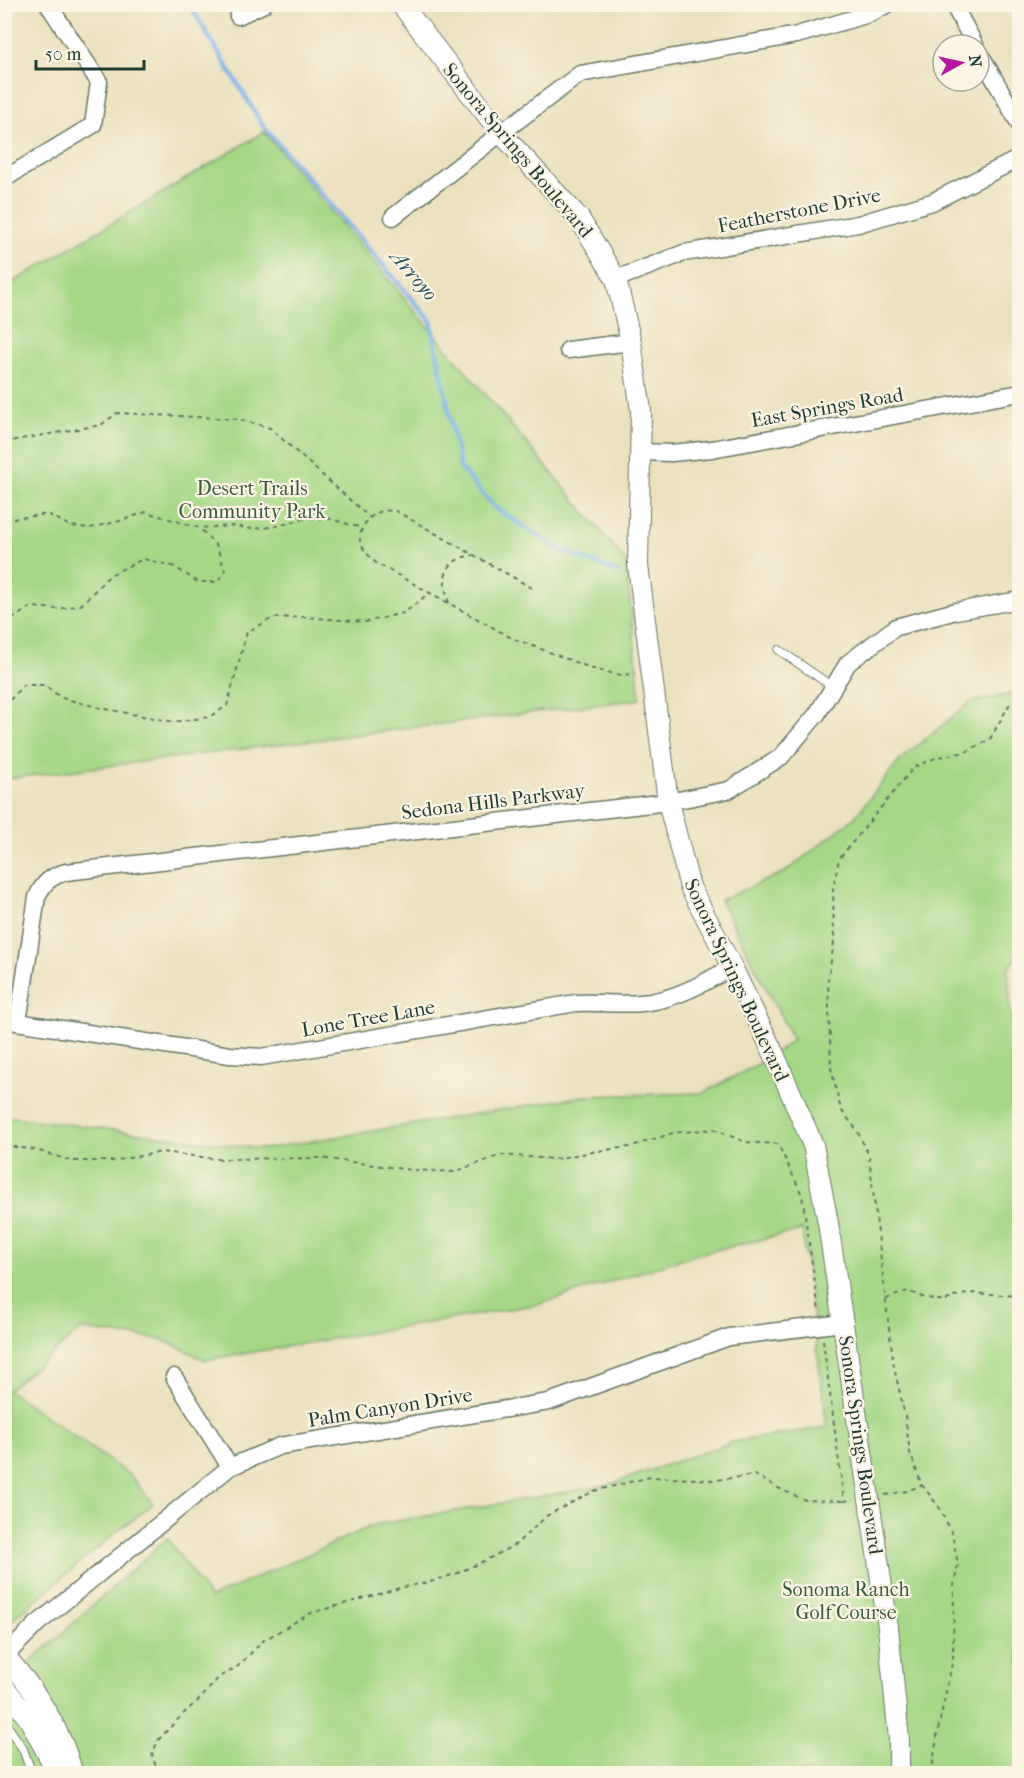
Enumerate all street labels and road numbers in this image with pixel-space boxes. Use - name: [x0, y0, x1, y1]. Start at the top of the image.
- street label: Sonora Springs Boulevard: [438, 58, 598, 243]
- street label: Featherstone Drive: [716, 183, 883, 238]
- street label: East Springs Road: [749, 383, 906, 432]
- street label: Sedona Hills Parkway: [400, 779, 587, 824]
- street label: Sonora Springs Boulevard: [679, 875, 794, 1086]
- street label: Lone Tree Lane: [300, 995, 437, 1042]
- street label: Sonora Springs Boulevard: [834, 1334, 887, 1557]
- street label: Palm Canyon Drive: [306, 1383, 474, 1432]

